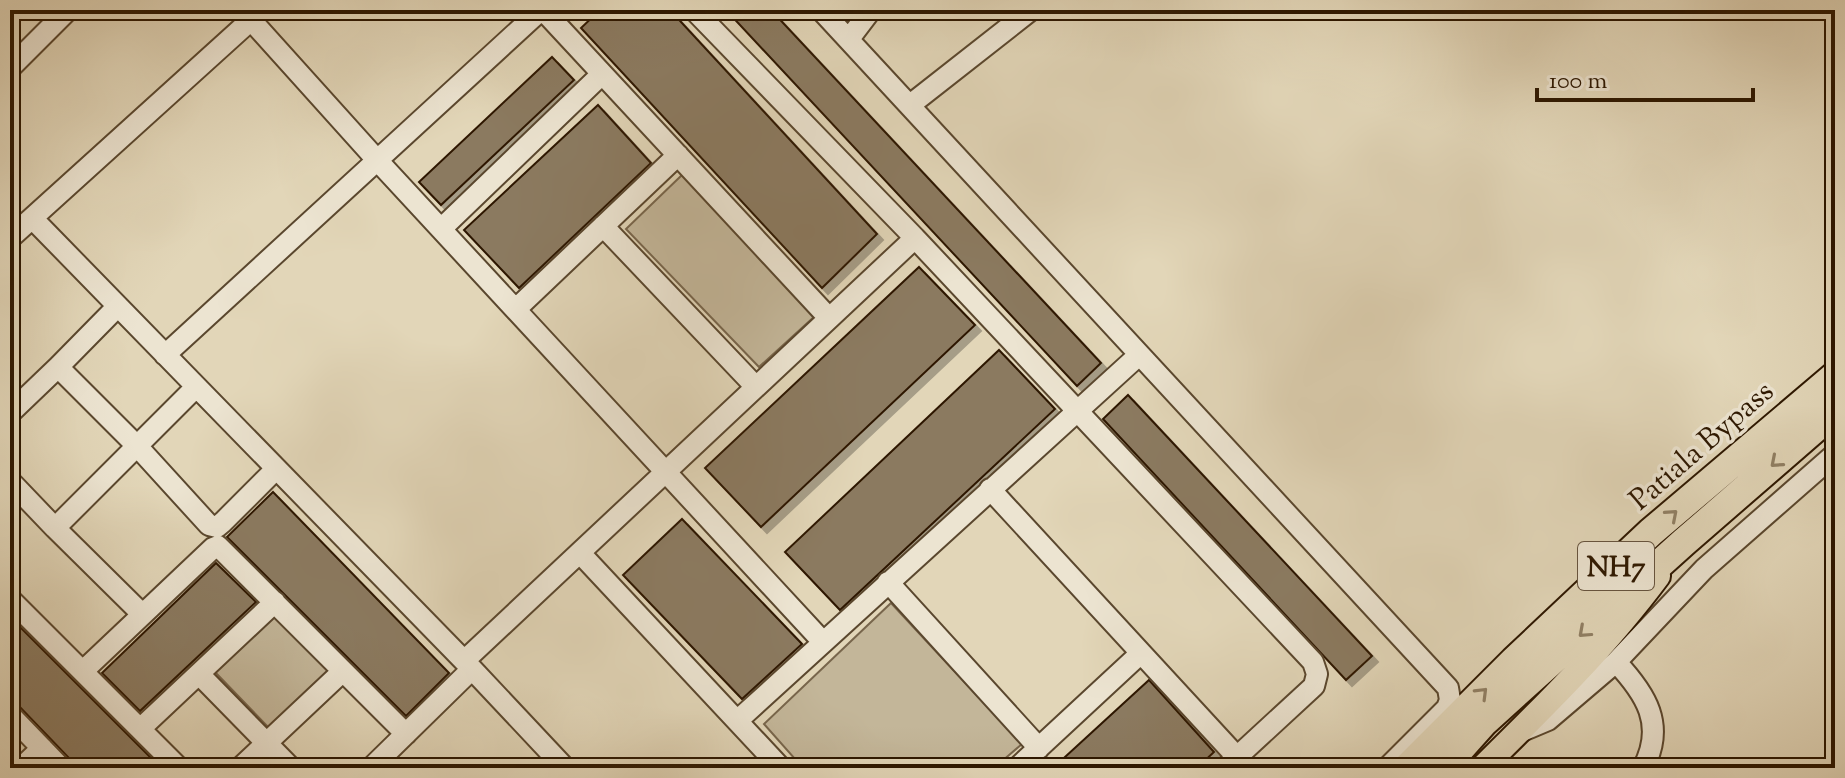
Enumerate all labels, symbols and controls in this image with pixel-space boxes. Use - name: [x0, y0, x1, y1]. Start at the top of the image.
- scale bar: [1537, 52, 1753, 102]
- text: 100 m: [1549, 65, 1607, 99]
- street label: Patiala Bypass: [1621, 372, 1784, 522]
- one-way arrow: [1771, 452, 1785, 467]
- one-way arrow: [1662, 510, 1677, 525]
- road number: NH7: [1578, 542, 1654, 590]
- one-way arrow: [1579, 622, 1593, 637]
- one-way arrow: [1473, 688, 1487, 702]

